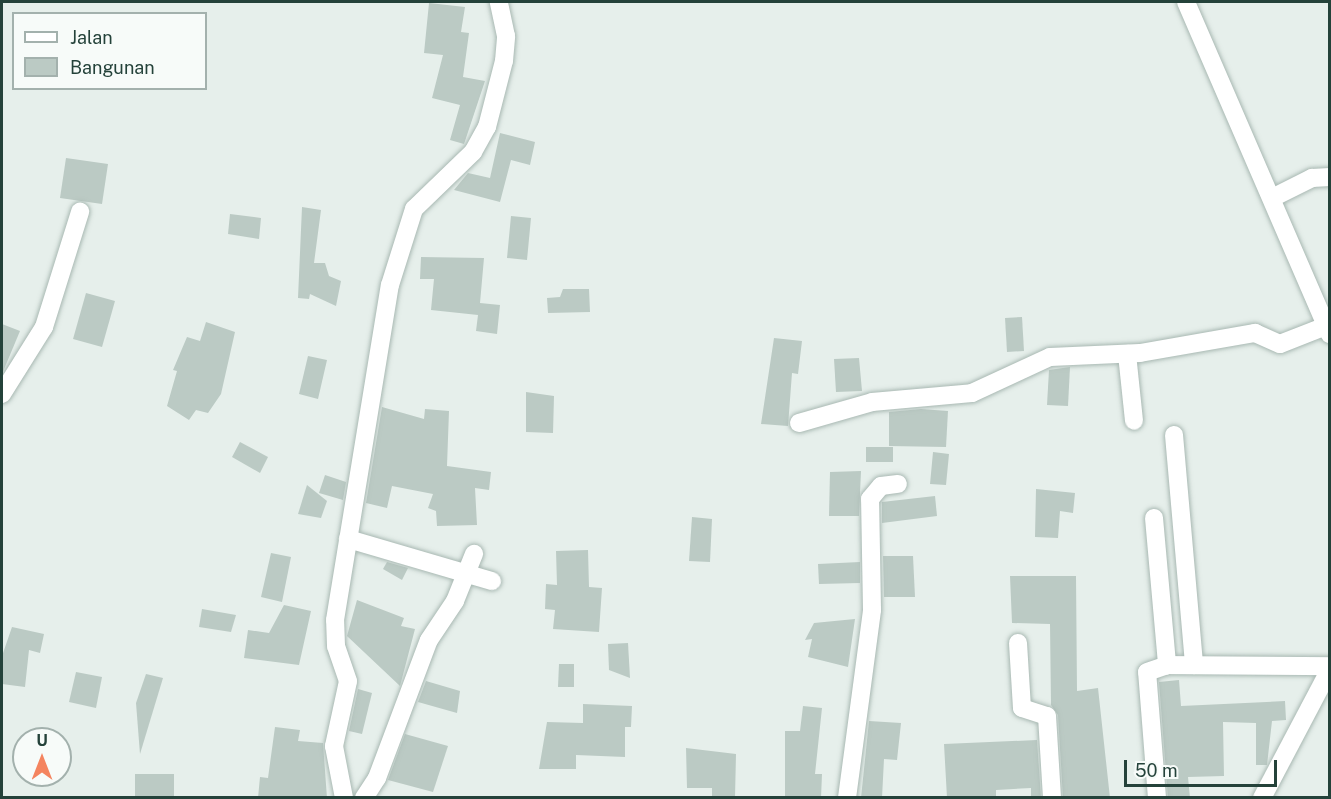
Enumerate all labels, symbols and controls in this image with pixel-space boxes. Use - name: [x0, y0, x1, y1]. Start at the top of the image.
- legend: [12, 12, 207, 90]
- text: Jalan: [70, 27, 113, 48]
- text: Bangunan: [70, 57, 155, 78]
- north arrow: [12, 727, 72, 787]
- text: U: [36, 731, 48, 750]
- scale bar: [1127, 748, 1280, 786]
- text: 50 m: [1135, 760, 1178, 781]

